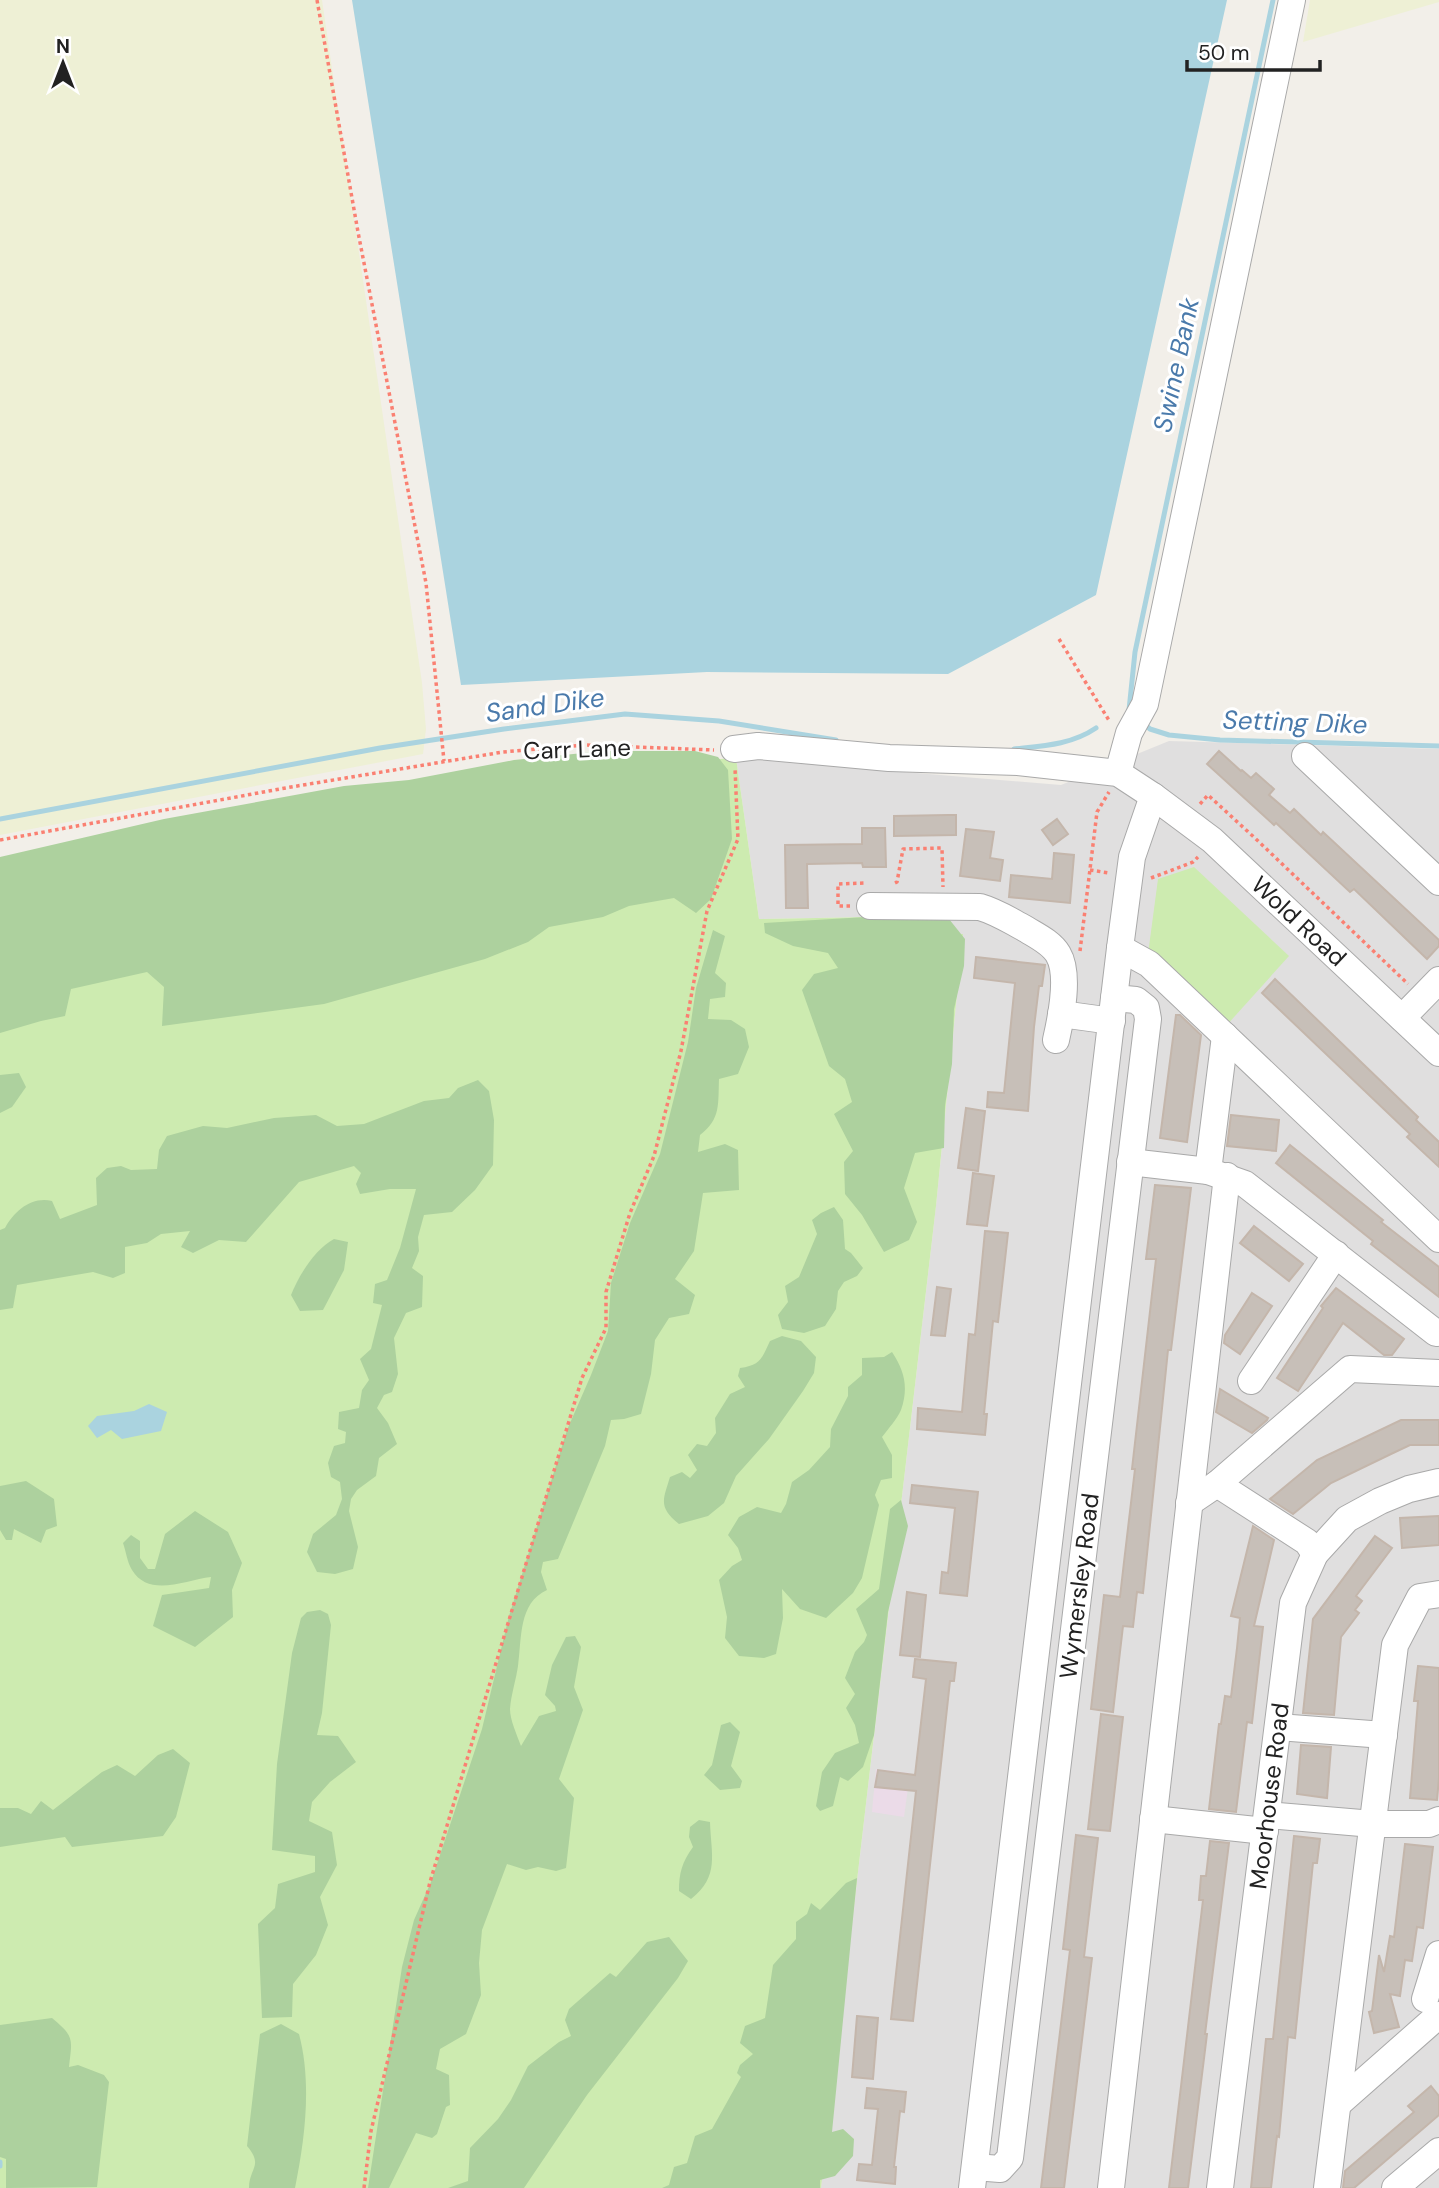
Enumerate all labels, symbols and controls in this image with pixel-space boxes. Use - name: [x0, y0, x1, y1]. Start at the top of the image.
- north arrow: [28, 28, 98, 98]
- scale bar: [1187, 28, 1320, 72]
- text: N: [56, 34, 70, 59]
- text: 50 m: [1198, 39, 1249, 67]
- water label: Swine Bank: [1145, 294, 1207, 435]
- water label: Sand Dike: [483, 680, 607, 730]
- water label: Setting Dike: [1222, 702, 1368, 742]
- street label: Carr Lane: [523, 732, 631, 766]
- street label: Wold Road: [1245, 869, 1353, 973]
- street label: Wymersley Road: [1052, 1491, 1106, 1681]
- street label: Moorhouse Road: [1242, 1701, 1296, 1891]

